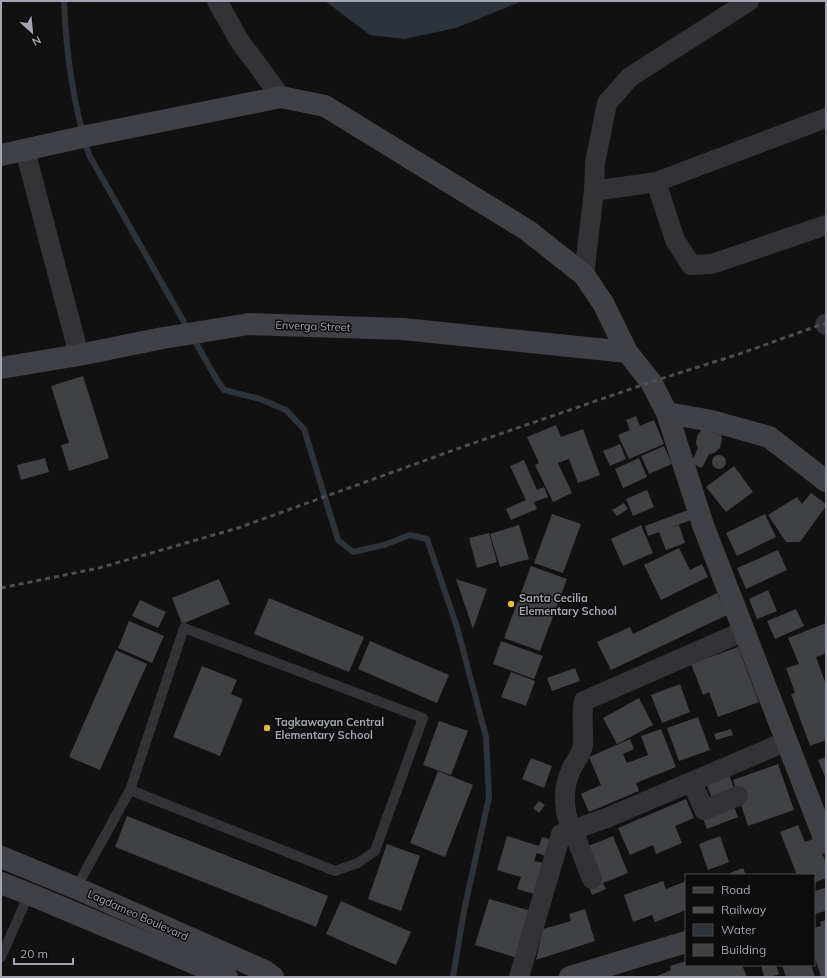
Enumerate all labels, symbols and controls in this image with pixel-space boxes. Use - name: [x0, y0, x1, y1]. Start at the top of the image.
- north arrow: [12, 12, 52, 52]
- text: N: [30, 33, 43, 49]
- street label: Enverga Street: [275, 318, 351, 334]
- place label: Santa Cecilia Elementary School: [519, 591, 617, 618]
- marker: Santa Cecilia Elementary School: [506, 599, 516, 609]
- place label: Tagkawayan Central Elementary School: [275, 715, 384, 742]
- marker: Tagkawayan Central Elementary School: [262, 723, 272, 733]
- legend: [685, 874, 815, 966]
- text: Road: [721, 882, 750, 897]
- street label: Lagdameo Boulevard: [85, 886, 191, 944]
- text: Railway: [721, 902, 767, 917]
- text: Water: [721, 922, 757, 937]
- scale bar: [14, 940, 73, 966]
- text: Building: [721, 942, 766, 957]
- text: 20 m: [20, 946, 48, 961]

